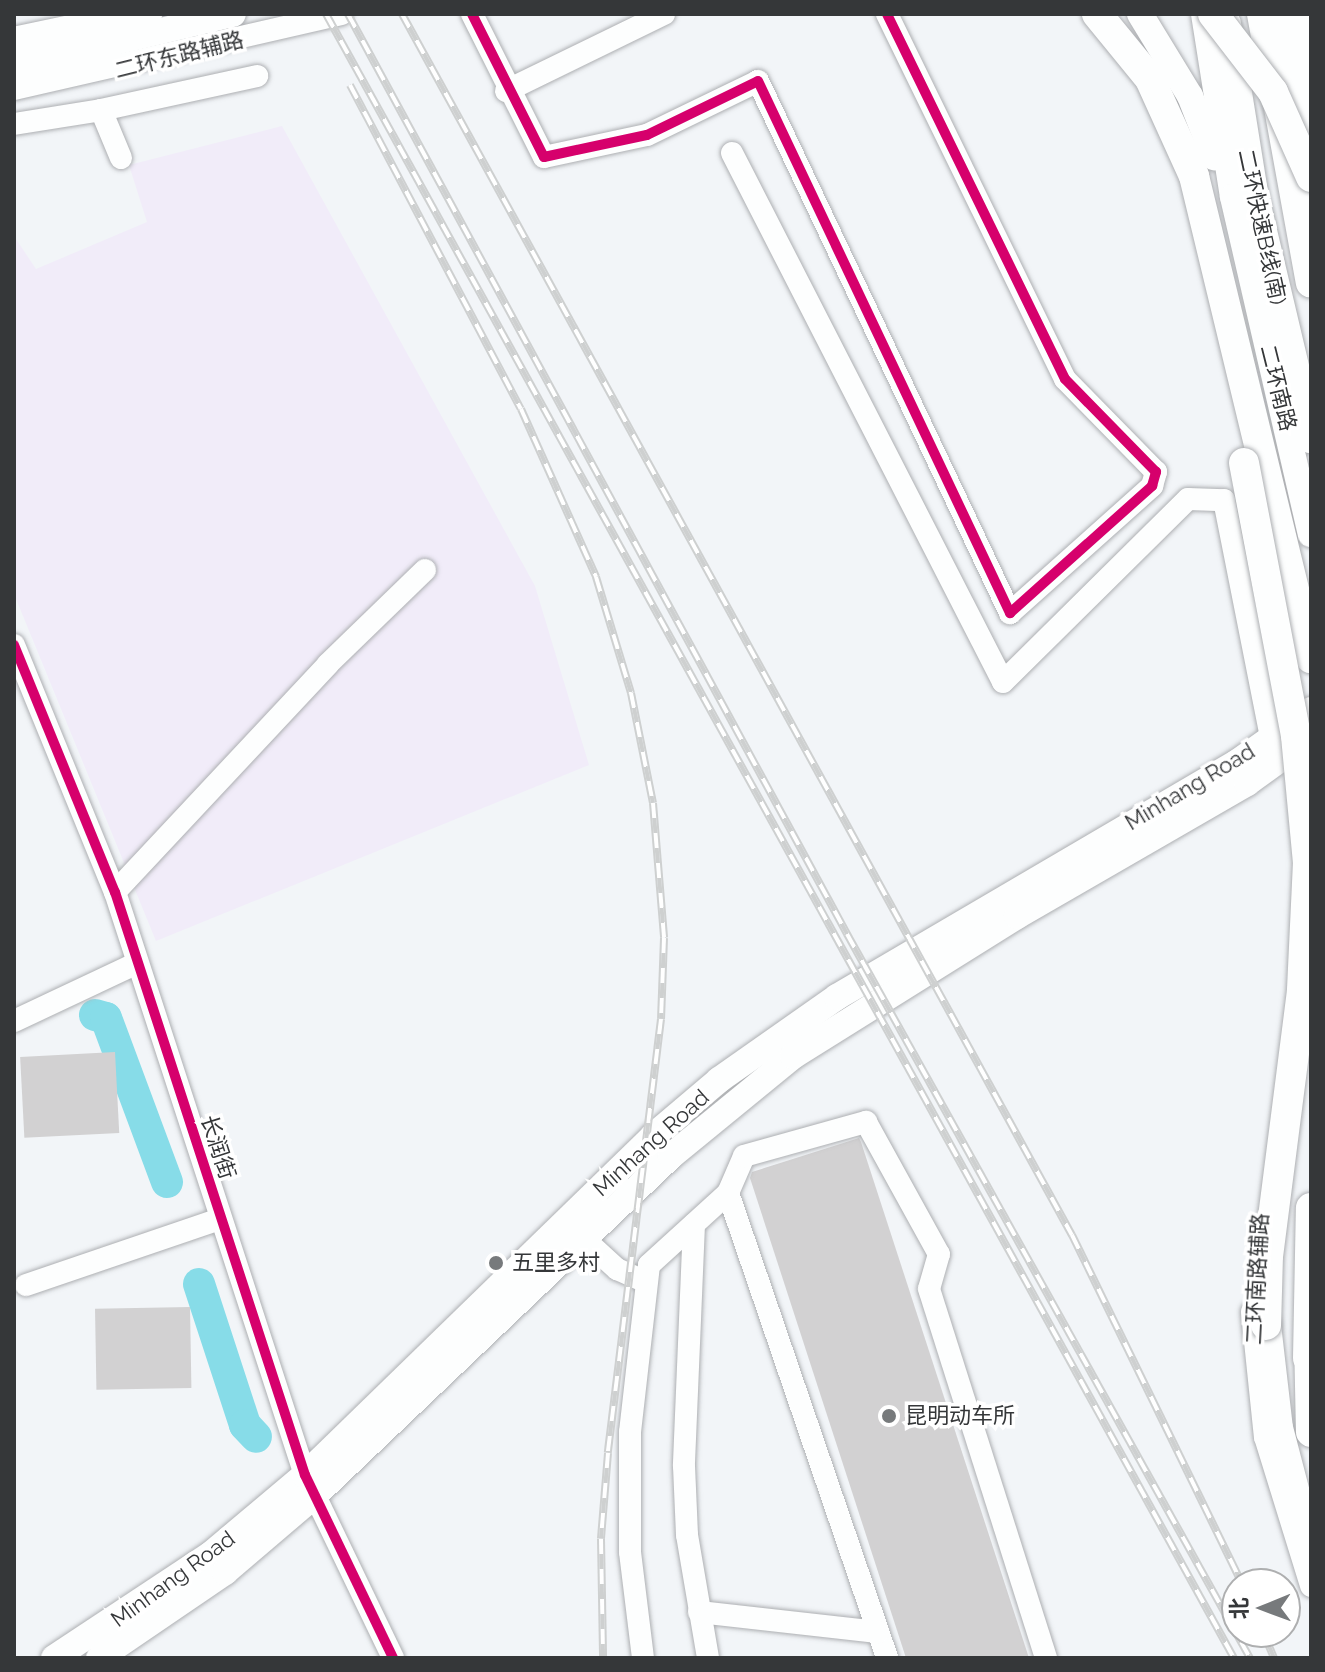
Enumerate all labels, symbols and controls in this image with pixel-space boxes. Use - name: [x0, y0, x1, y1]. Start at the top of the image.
- street label: 二环东路辅路: [112, 26, 246, 84]
- street label: 二环快速B线(南): [1233, 147, 1291, 307]
- street label: 二环南路: [1255, 342, 1301, 434]
- street label: Minhang Road: [1120, 738, 1260, 836]
- street label: Minhang Road: [588, 1084, 714, 1202]
- street label: 长润街: [195, 1112, 241, 1182]
- street label: 二环南路辅路: [1240, 1212, 1274, 1346]
- place label: 五里多村: [512, 1250, 600, 1276]
- marker: 五里多村: [487, 1254, 505, 1272]
- place label: 昆明动车所: [905, 1403, 1015, 1429]
- marker: 昆明动车所: [880, 1407, 898, 1425]
- street label: Minhang Road: [106, 1525, 240, 1633]
- north arrow: [1221, 1568, 1301, 1648]
- text: 北: [1226, 1597, 1252, 1620]

